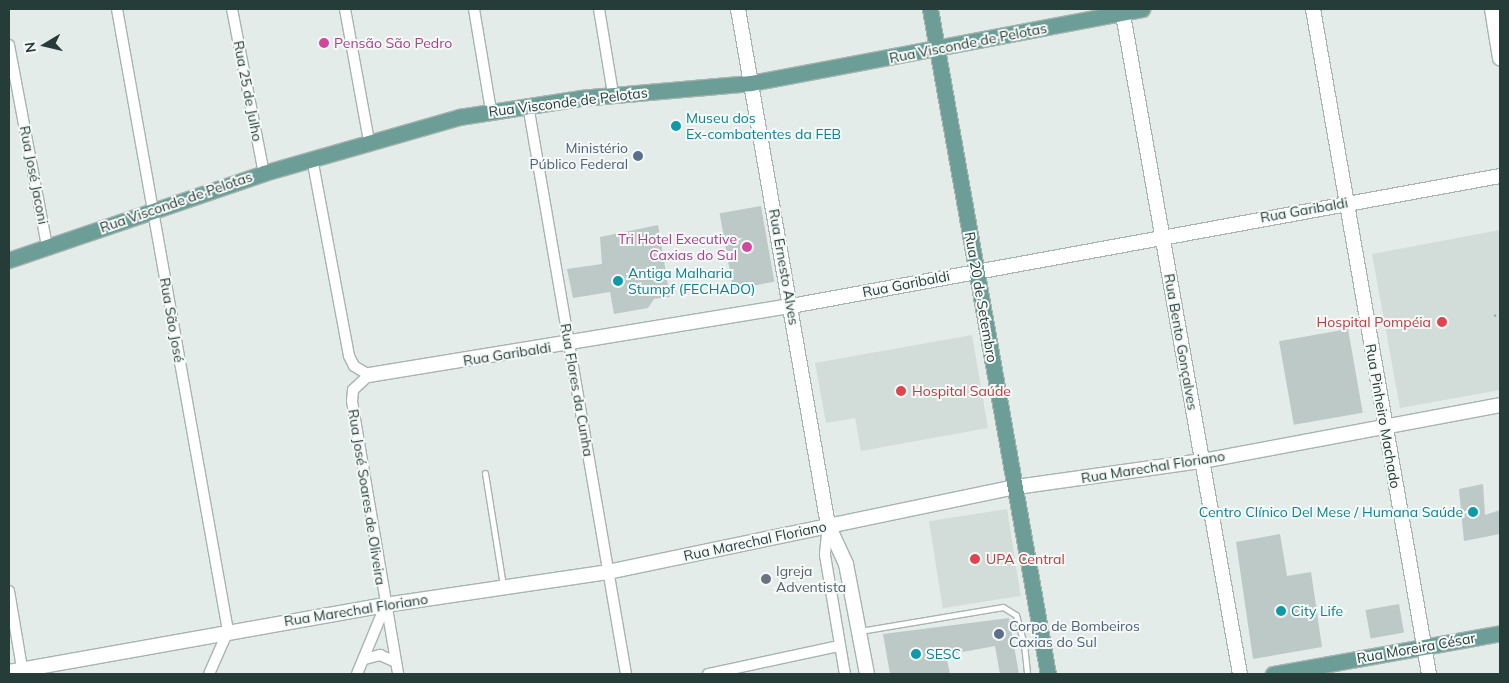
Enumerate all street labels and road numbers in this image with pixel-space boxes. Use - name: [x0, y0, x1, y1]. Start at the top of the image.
- street label: Rua Visconde de Pelotas: [888, 19, 1048, 67]
- street label: Rua 25 de Julho: [230, 39, 266, 143]
- street label: Rua Visconde de Pelotas: [488, 84, 648, 120]
- street label: Rua José Jaconi: [16, 124, 52, 226]
- street label: Rua Visconde de Pelotas: [98, 168, 254, 236]
- street label: Rua Garibaldi: [1259, 194, 1349, 226]
- street label: Rua Ernesto Alves: [765, 208, 803, 326]
- street label: Rua 20 de Setembro: [961, 230, 1001, 364]
- street label: Rua Garibaldi: [861, 267, 951, 301]
- street label: Rua Bento Gonçalves: [1161, 272, 1201, 412]
- street label: Rua São José: [156, 276, 188, 364]
- street label: Rua Flores da Cunha: [557, 322, 597, 458]
- street label: Rua Garibaldi: [462, 339, 552, 369]
- street label: Rua Pinheiro Machado: [1362, 342, 1404, 490]
- street label: Rua José Soares de Oliveira: [345, 408, 389, 586]
- street label: Rua Marechal Floriano: [1080, 447, 1226, 487]
- street label: Rua Marechal Floriano: [682, 518, 828, 564]
- street label: Rua Marechal Floriano: [283, 590, 429, 630]
- street label: Rua Moreira César: [1355, 629, 1477, 667]

